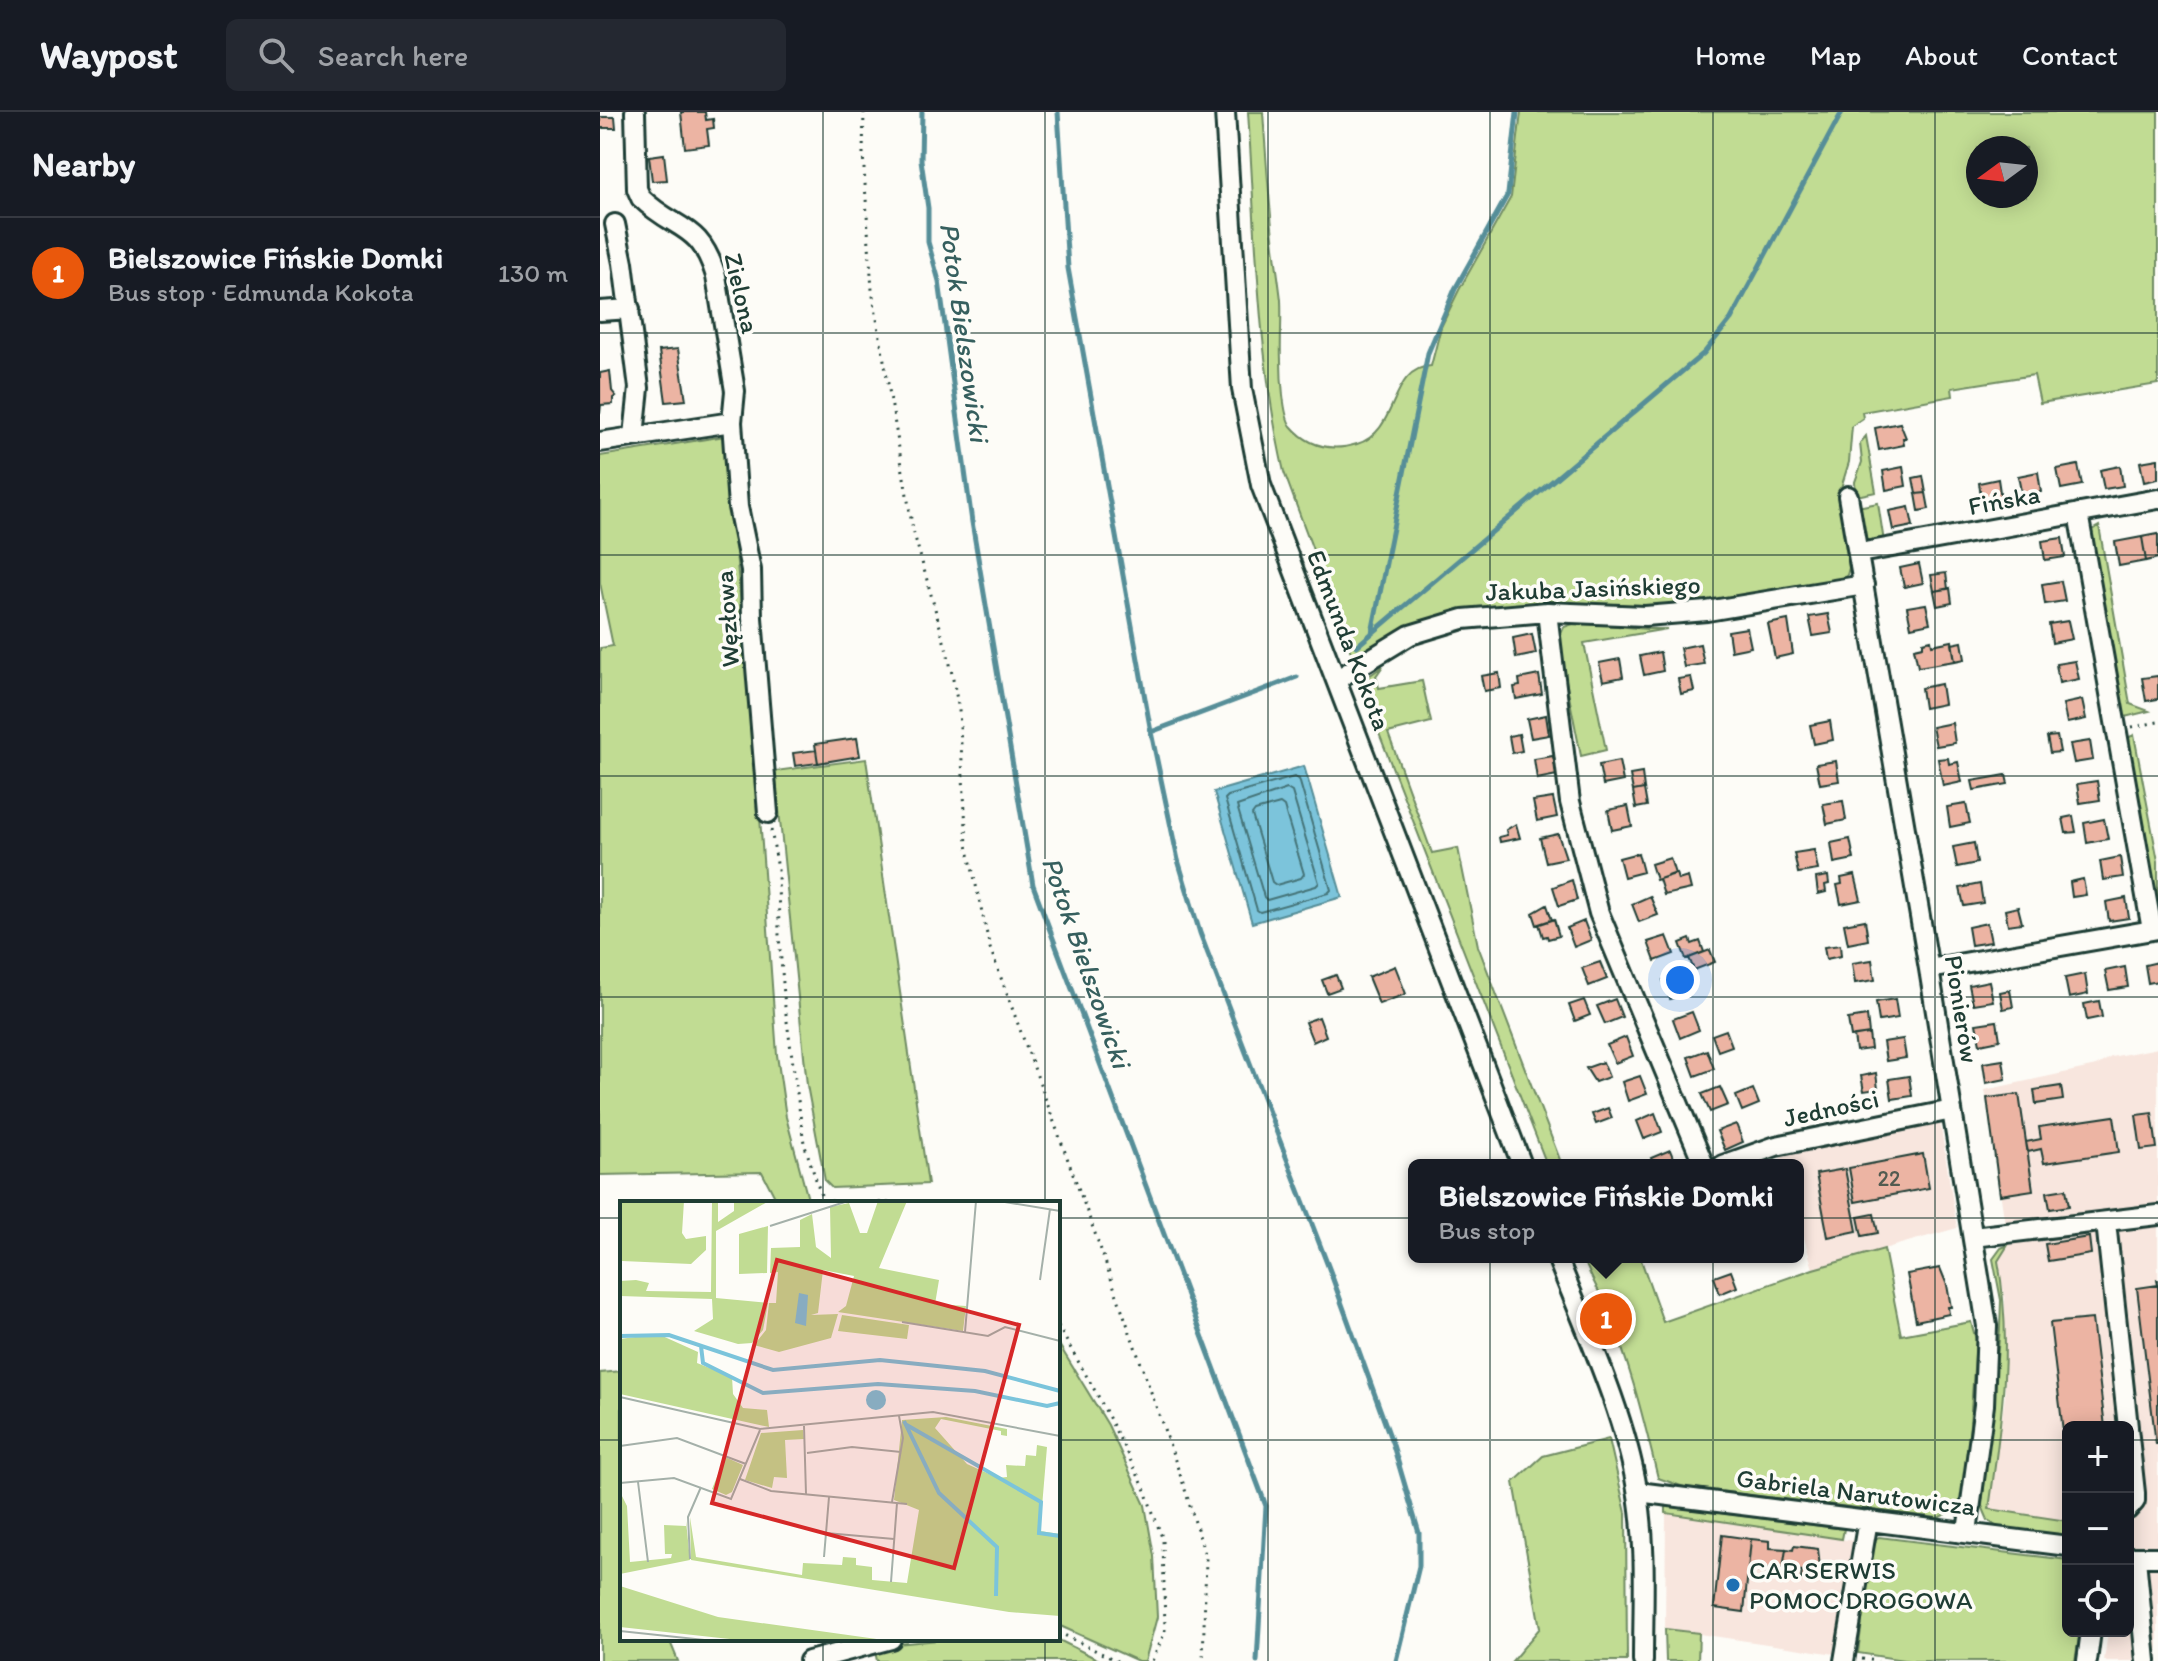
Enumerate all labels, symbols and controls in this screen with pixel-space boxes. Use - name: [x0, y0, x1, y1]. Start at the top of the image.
- search box: [226, 19, 786, 91]
- text: Waypost: [40, 32, 178, 78]
- icon: search: [254, 33, 298, 77]
- text: Search here: [318, 37, 468, 74]
- text: Home: [1695, 38, 1766, 72]
- text: Map: [1810, 38, 1861, 72]
- text: About: [1905, 38, 1978, 72]
- text: Contact: [2022, 38, 2118, 72]
- north arrow: [1966, 136, 2038, 208]
- text: Nearby: [32, 144, 135, 185]
- water label: Potok Bielszowicki: [933, 220, 998, 447]
- text: Bielszowice Fińskie Domki: [108, 239, 443, 276]
- street label: Zielona: [717, 250, 767, 337]
- text: 1: [52, 257, 64, 289]
- text: 130 m: [498, 257, 568, 289]
- text: Bus stop · Edmunda Kokota: [108, 276, 414, 308]
- street label: Fińska: [1966, 478, 2043, 522]
- street label: Edmunda Kokota: [1300, 545, 1398, 735]
- street label: Jakuba Jasińskiego: [1485, 568, 1701, 608]
- street label: Węzłowa: [708, 569, 746, 668]
- water label: Potok Bielszowicki: [1035, 852, 1140, 1075]
- street label: Pionierów: [1938, 953, 1986, 1065]
- your location: [1660, 960, 1700, 1000]
- street label: Jedności: [1780, 1082, 1882, 1134]
- popup: [1408, 1159, 1804, 1263]
- house number: 22: [1877, 1165, 1901, 1192]
- text: Bielszowice Fińskie Domki: [1438, 1177, 1774, 1214]
- inset map: [620, 1201, 1060, 1641]
- text: Bus stop: [1438, 1214, 1535, 1246]
- pin: 1: [1580, 1289, 1632, 1349]
- map controls: [2062, 1421, 2134, 1637]
- button: +: [2062, 1421, 2134, 1493]
- street label: Gabriela Narutowicza: [1735, 1461, 1978, 1523]
- button: −: [2062, 1493, 2134, 1565]
- place label: CAR SERWIS POMOC DROGOWA: [1749, 1554, 1973, 1616]
- button: locate: [2062, 1565, 2134, 1637]
- marker: CAR SERWIS POMOC DROGOWA: [1724, 1576, 1742, 1594]

